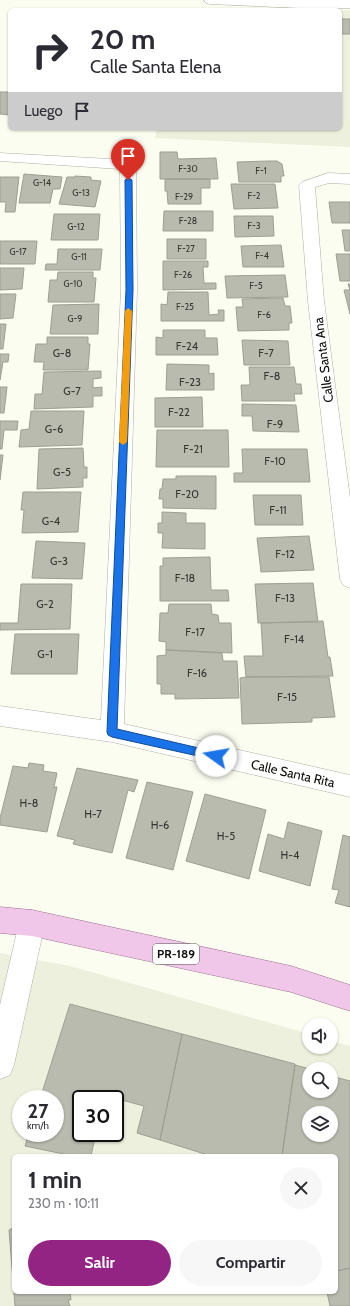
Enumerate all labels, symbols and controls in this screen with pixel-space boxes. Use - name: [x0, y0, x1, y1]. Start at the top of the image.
- text: 20 m: [90, 22, 155, 56]
- icon: right: [24, 24, 76, 76]
- text: Calle Santa Elena: [90, 56, 221, 78]
- icon: arrive: [71, 100, 93, 122]
- text: Luego: [24, 102, 63, 120]
- pin: [111, 139, 145, 180]
- icon: arrive: [117, 145, 139, 167]
- house number: F-30: [178, 163, 198, 174]
- house number: F-1: [255, 165, 267, 176]
- house number: G-14: [33, 177, 51, 188]
- house number: G-13: [72, 187, 90, 198]
- house number: F-2: [247, 190, 261, 201]
- house number: F-29: [175, 191, 193, 202]
- house number: F-28: [179, 215, 197, 226]
- house number: F-3: [247, 220, 261, 231]
- house number: G-12: [67, 221, 85, 232]
- house number: F-27: [177, 243, 195, 254]
- house number: G-17: [9, 246, 27, 257]
- house number: F-4: [255, 250, 269, 261]
- house number: G-11: [71, 251, 87, 262]
- house number: F-26: [174, 269, 192, 280]
- house number: G-10: [64, 278, 82, 289]
- house number: F-5: [249, 280, 263, 291]
- house number: F-25: [176, 301, 194, 312]
- house number: F-6: [257, 309, 271, 320]
- house number: G-9: [68, 313, 82, 324]
- street label: Calle Santa Ana: [310, 316, 336, 404]
- house number: F-24: [176, 339, 199, 353]
- house number: G-8: [53, 346, 71, 360]
- house number: F-7: [258, 346, 274, 360]
- house number: F-8: [263, 369, 281, 383]
- house number: F-23: [179, 375, 201, 389]
- house number: G-7: [63, 384, 81, 398]
- house number: F-22: [168, 405, 190, 419]
- house number: F-9: [267, 417, 283, 431]
- house number: G-6: [45, 422, 63, 436]
- house number: F-21: [183, 442, 203, 456]
- house number: F-10: [264, 454, 286, 468]
- house number: G-5: [53, 465, 71, 479]
- house number: F-20: [175, 487, 199, 501]
- house number: F-11: [269, 503, 287, 517]
- house number: G-4: [42, 514, 61, 528]
- house number: F-12: [275, 547, 295, 561]
- house number: G-3: [50, 554, 68, 568]
- house number: F-18: [175, 571, 195, 585]
- house number: F-13: [275, 591, 295, 605]
- house number: G-2: [36, 597, 54, 611]
- house number: F-17: [185, 625, 205, 639]
- house number: F-14: [284, 632, 305, 646]
- house number: G-1: [37, 647, 53, 661]
- house number: F-16: [187, 666, 207, 680]
- house number: F-15: [277, 690, 297, 704]
- position arrow: [195, 735, 237, 777]
- street label: Calle Santa Rita: [250, 756, 337, 791]
- house number: H-8: [19, 796, 39, 810]
- house number: H-7: [84, 807, 102, 821]
- house number: H-6: [151, 818, 169, 832]
- house number: H-5: [217, 829, 235, 843]
- house number: H-4: [281, 848, 300, 862]
- road number: PR-189: [153, 944, 199, 964]
- map controls: [302, 1018, 338, 1142]
- button: sound: [302, 1018, 338, 1054]
- button: search: [302, 1062, 338, 1098]
- speed limit sign: 30: [72, 1090, 124, 1142]
- text: 27: [28, 1099, 48, 1123]
- button: layers: [302, 1106, 338, 1142]
- text: km/h: [27, 1119, 49, 1132]
- text: 1 min: [28, 1165, 82, 1194]
- button: close: [280, 1167, 322, 1209]
- text: 230 m · 10:11: [28, 1195, 99, 1211]
- button: Salir: [28, 1240, 171, 1286]
- button: Compartir: [179, 1240, 322, 1286]

